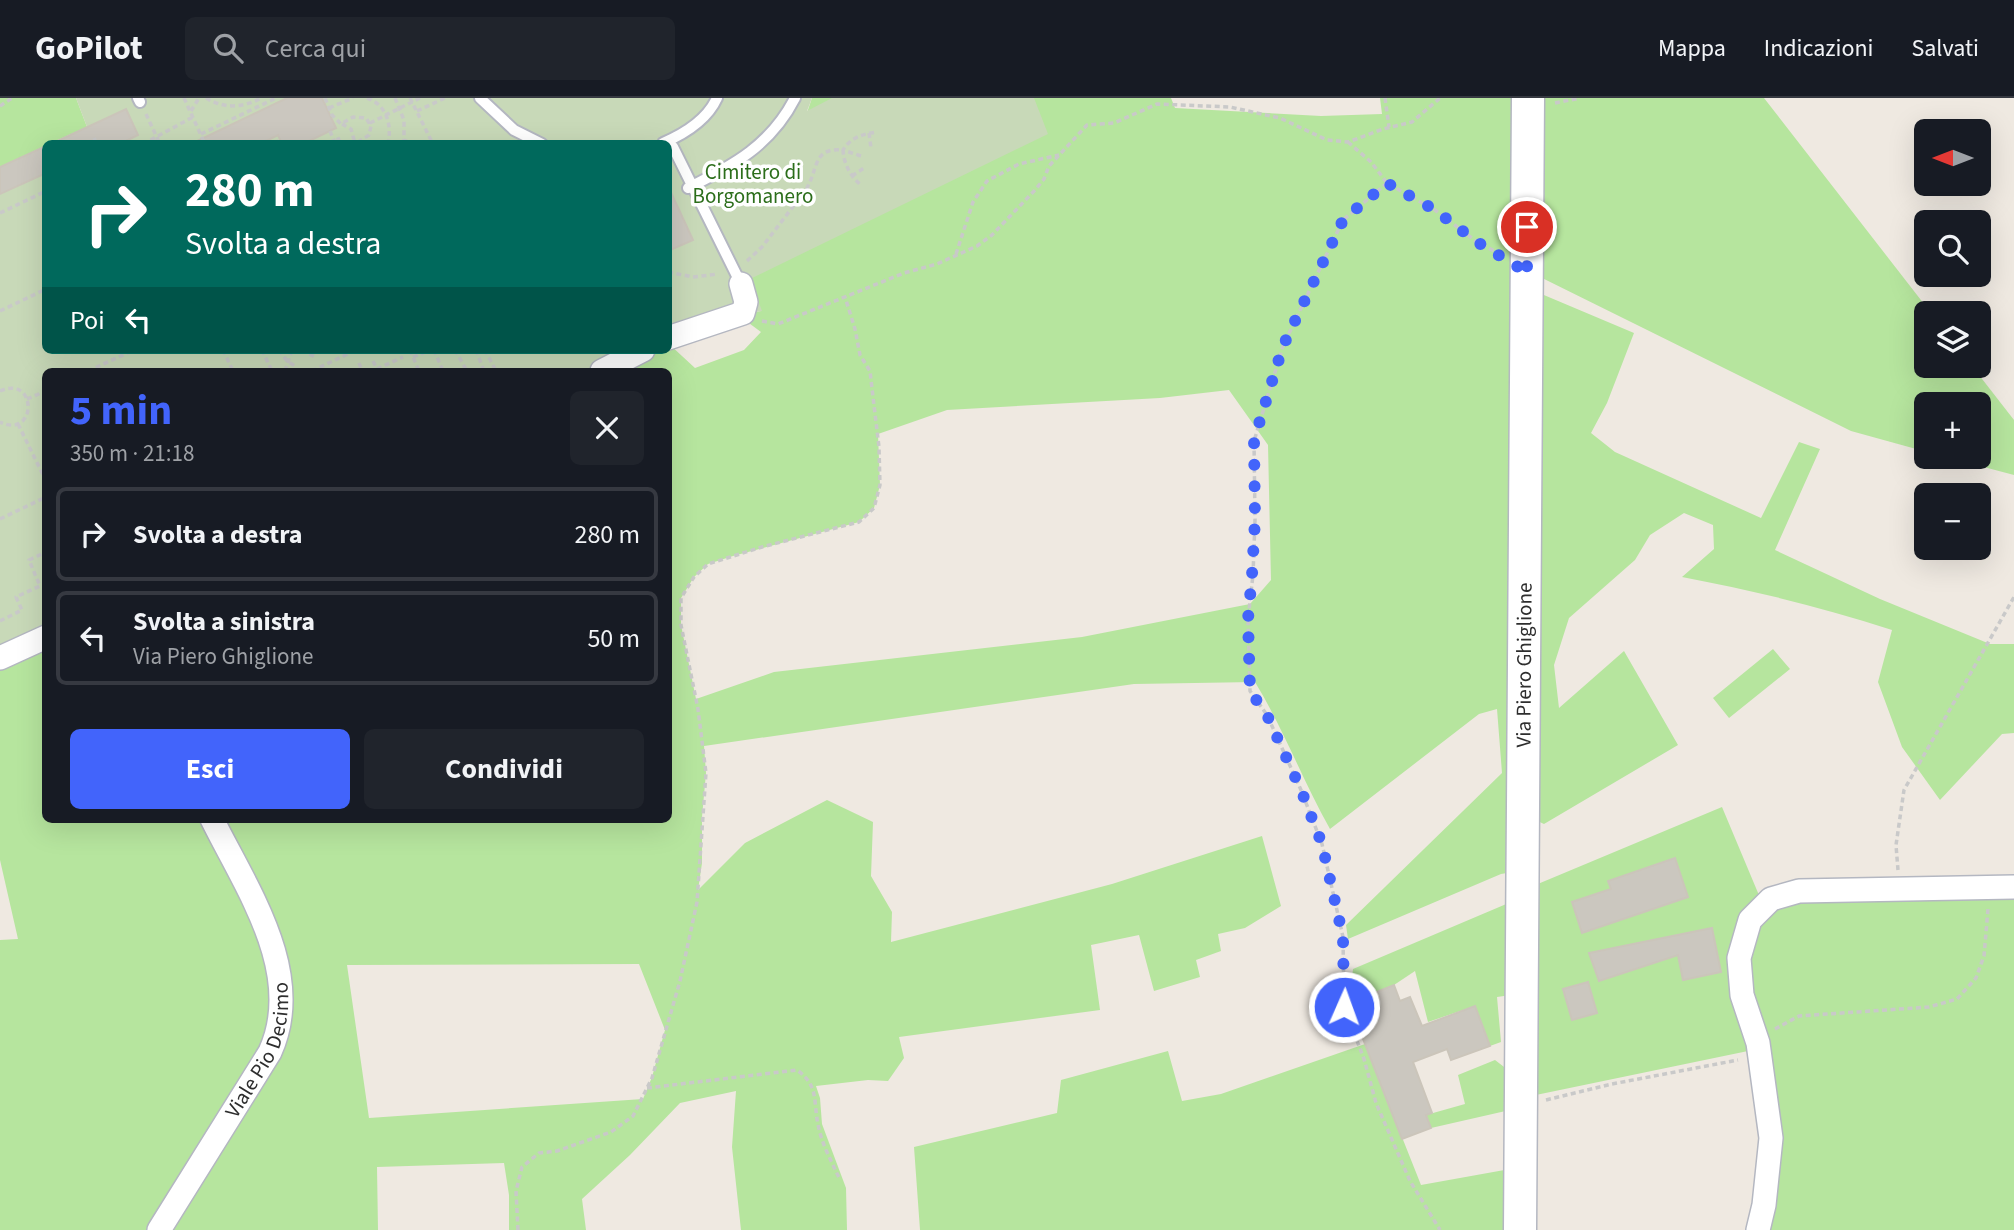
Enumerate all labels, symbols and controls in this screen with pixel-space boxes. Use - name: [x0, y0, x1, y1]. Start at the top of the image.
- search box: [185, 17, 675, 80]
- text: GoPilot: [35, 25, 143, 72]
- icon: search: [209, 29, 247, 67]
- text: Cerca qui: [265, 30, 366, 67]
- text: Mappa: [1658, 31, 1726, 66]
- text: Indicazioni: [1764, 31, 1873, 66]
- text: Salvati: [1911, 31, 1979, 66]
- north arrow: [1914, 119, 1992, 196]
- map controls: [1914, 119, 1991, 560]
- text: 280 m: [185, 156, 314, 226]
- park label: Cimitero di Borgomanero: [693, 157, 813, 211]
- icon: right: [70, 168, 161, 259]
- pin: [1497, 197, 1557, 257]
- icon: arrive: [1508, 208, 1546, 246]
- button: search: [1914, 210, 1991, 287]
- text: Svolta a destra: [185, 221, 381, 267]
- icon: left: [119, 301, 157, 339]
- button: layers: [1914, 301, 1991, 378]
- text: Poi: [70, 302, 105, 339]
- text: 5 min: [70, 381, 172, 441]
- button: close: [570, 391, 644, 465]
- button: +: [1914, 392, 1991, 469]
- text: 350 m · 21:18: [70, 437, 194, 470]
- button: −: [1914, 483, 1991, 560]
- icon: right: [74, 515, 112, 553]
- text: Svolta a destra: [133, 516, 303, 553]
- text: 280 m: [574, 516, 640, 553]
- street label: Via Piero Ghiglione: [1508, 582, 1540, 748]
- text: Svolta a sinistra: [133, 603, 315, 640]
- icon: left: [74, 619, 112, 657]
- text: 50 m: [587, 620, 640, 657]
- text: Via Piero Ghiglione: [133, 640, 314, 673]
- button: Esci: [70, 729, 350, 809]
- button: Condividi: [364, 729, 644, 809]
- position arrow: [1307, 970, 1381, 1044]
- street label: Viale Pio Decimo: [218, 981, 296, 1123]

